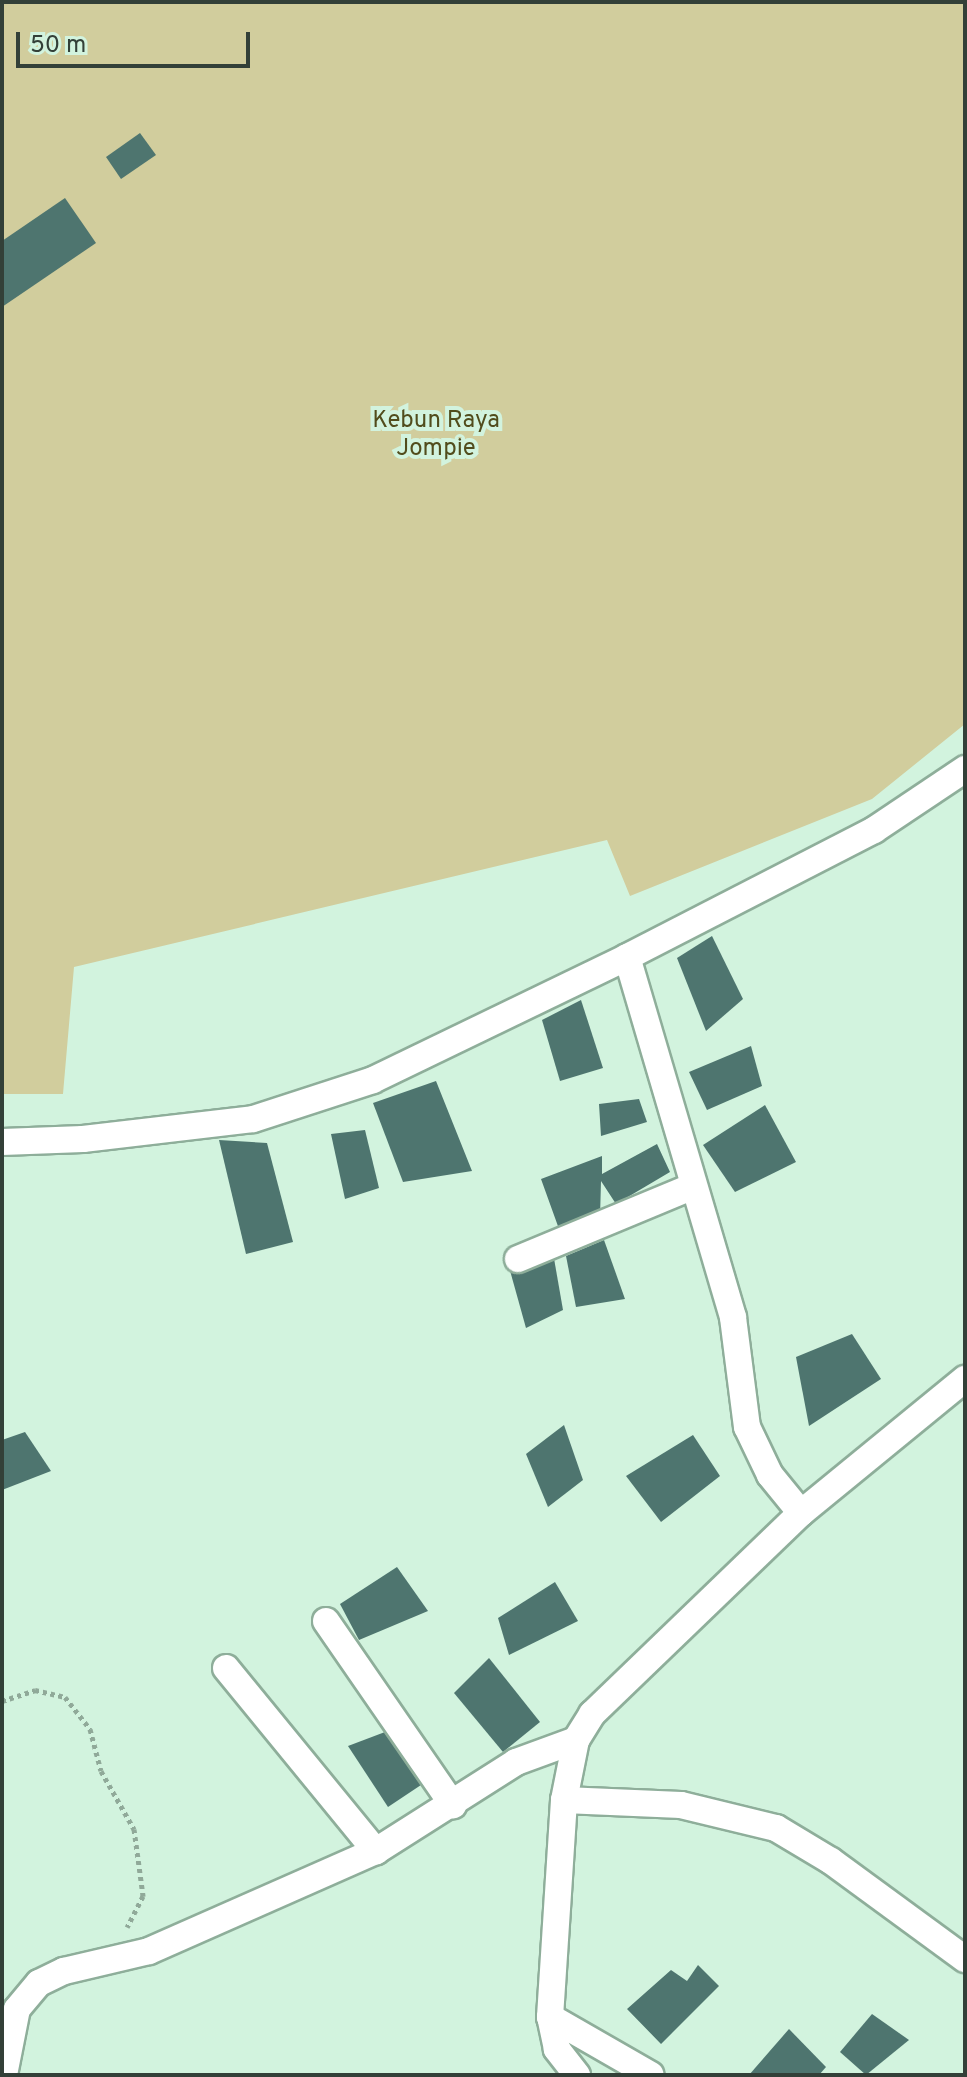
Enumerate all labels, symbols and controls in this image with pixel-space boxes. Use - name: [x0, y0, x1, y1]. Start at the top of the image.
- scale bar: [20, 16, 254, 66]
- text: 50 m: [30, 31, 86, 61]
- park label: Kebun Raya Jompie: [372, 408, 500, 464]

